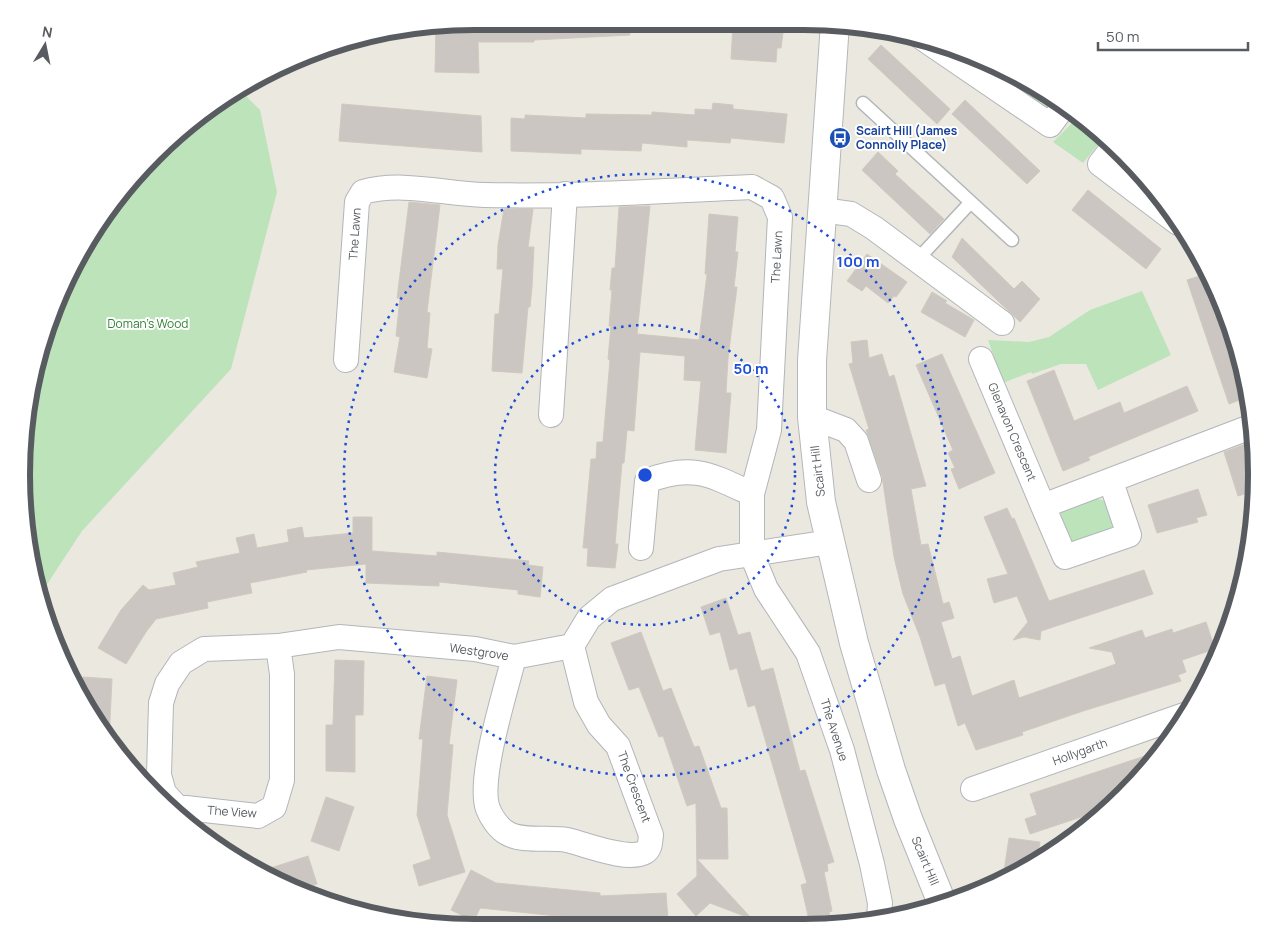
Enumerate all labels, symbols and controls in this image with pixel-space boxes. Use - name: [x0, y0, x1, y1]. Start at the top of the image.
- north arrow: [20, 20, 70, 70]
- scale bar: [1098, 20, 1248, 52]
- text: N: [41, 21, 54, 42]
- text: 50 m: [1106, 26, 1140, 47]
- place label: Scairt Hill (James Connolly Place): [856, 122, 958, 153]
- bus stop icon: Scairt Hill (James Connolly Place): [828, 126, 852, 150]
- street label: The Lawn: [344, 207, 365, 261]
- street label: The Lawn: [767, 230, 786, 284]
- text: 100 m: [837, 251, 879, 272]
- park label: Doman's Wood: [108, 315, 188, 332]
- text: 50 m: [733, 358, 769, 379]
- street label: Glenavon Crescent: [984, 380, 1041, 484]
- street label: Scairt Hill: [806, 444, 829, 498]
- centre of rings: [636, 466, 654, 484]
- street label: Westgrove: [448, 639, 510, 664]
- street label: The Avenue: [816, 696, 853, 763]
- street label: Hollygarth: [1050, 734, 1110, 769]
- street label: The Crescent: [614, 749, 655, 825]
- street label: The View: [207, 801, 257, 822]
- street label: Scairt Hill: [908, 834, 943, 888]

